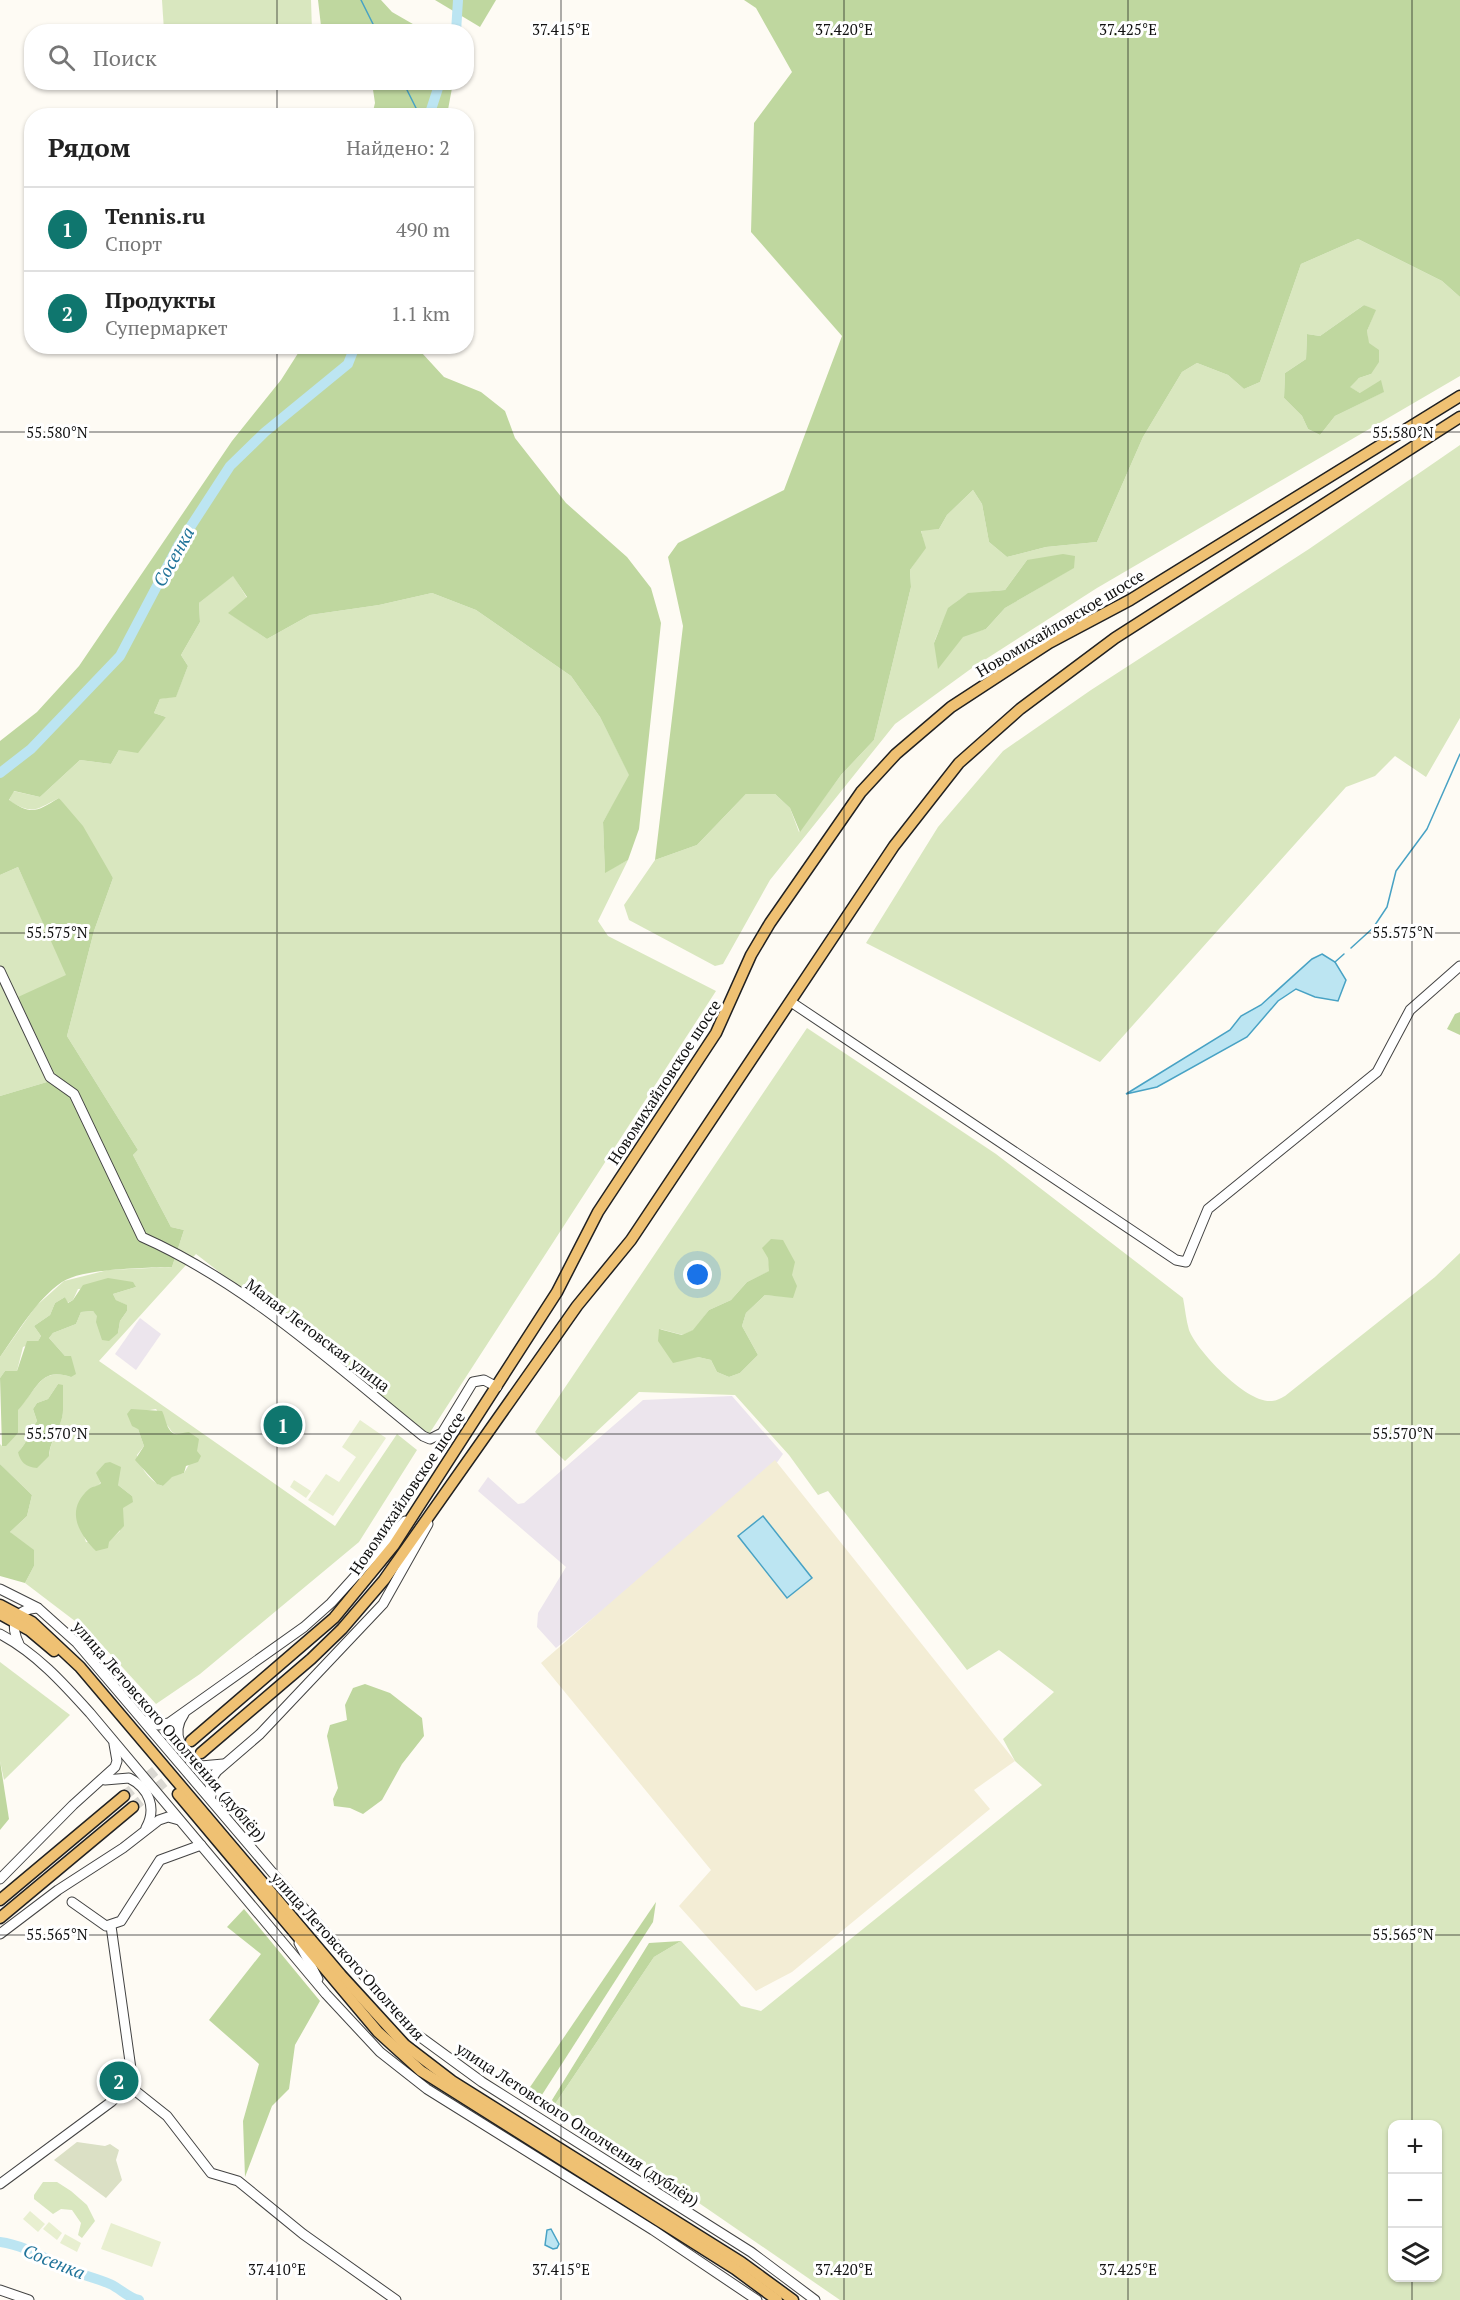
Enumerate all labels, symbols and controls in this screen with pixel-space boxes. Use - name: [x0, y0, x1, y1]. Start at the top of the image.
- text: 37.415°E: [532, 19, 590, 39]
- text: 37.420°E: [815, 19, 873, 39]
- text: 37.425°E: [1099, 19, 1157, 39]
- search box: [24, 24, 474, 90]
- icon: search: [45, 41, 78, 74]
- text: Поиск: [93, 43, 157, 72]
- text: Рядом: [48, 130, 131, 164]
- text: Найдено: 2: [346, 134, 450, 161]
- text: Tennis.ru: [105, 201, 206, 230]
- text: 1: [62, 216, 73, 243]
- text: 490 m: [396, 216, 450, 243]
- text: Спорт: [105, 230, 162, 257]
- text: Продукты: [105, 285, 216, 314]
- text: 2: [62, 300, 73, 327]
- text: 1.1 km: [391, 300, 450, 327]
- text: Супермаркет: [105, 314, 228, 341]
- text: 55.580°N: [26, 422, 88, 442]
- text: 55.580°N: [1372, 422, 1434, 442]
- water label: Сосенка: [147, 522, 199, 591]
- street label: Новомихайловское шоссе: [972, 564, 1148, 682]
- text: 55.575°N: [26, 922, 88, 942]
- text: 55.575°N: [1372, 922, 1434, 942]
- street label: Новомихайловское шоссе: [602, 995, 726, 1169]
- your location: [683, 1260, 712, 1289]
- street label: Малая Летовская улица: [241, 1273, 395, 1397]
- pin: 1: [264, 1402, 302, 1448]
- street label: Новомихайловское шоссе: [344, 1407, 470, 1579]
- text: 55.570°N: [26, 1423, 88, 1443]
- text: 55.570°N: [1372, 1423, 1434, 1443]
- street label: улица Летовского Ополчения (дублёр): [67, 1615, 272, 1846]
- street label: улица Летовского Ополчения: [266, 1866, 430, 2045]
- text: 55.565°N: [26, 1924, 88, 1944]
- text: 55.565°N: [1372, 1924, 1434, 1944]
- street label: улица Летовского Ополчения (дублёр): [451, 2036, 704, 2211]
- pin: 2: [100, 2058, 138, 2104]
- map controls: [1388, 2120, 1442, 2282]
- button: +: [1388, 2120, 1442, 2174]
- button: −: [1388, 2174, 1442, 2228]
- button: layers: [1388, 2228, 1442, 2282]
- water label: Сосенка: [20, 2238, 89, 2284]
- text: 37.410°E: [248, 2259, 306, 2279]
- text: 37.415°E: [532, 2259, 590, 2279]
- text: 37.420°E: [815, 2259, 873, 2279]
- text: 37.425°E: [1099, 2259, 1157, 2279]

